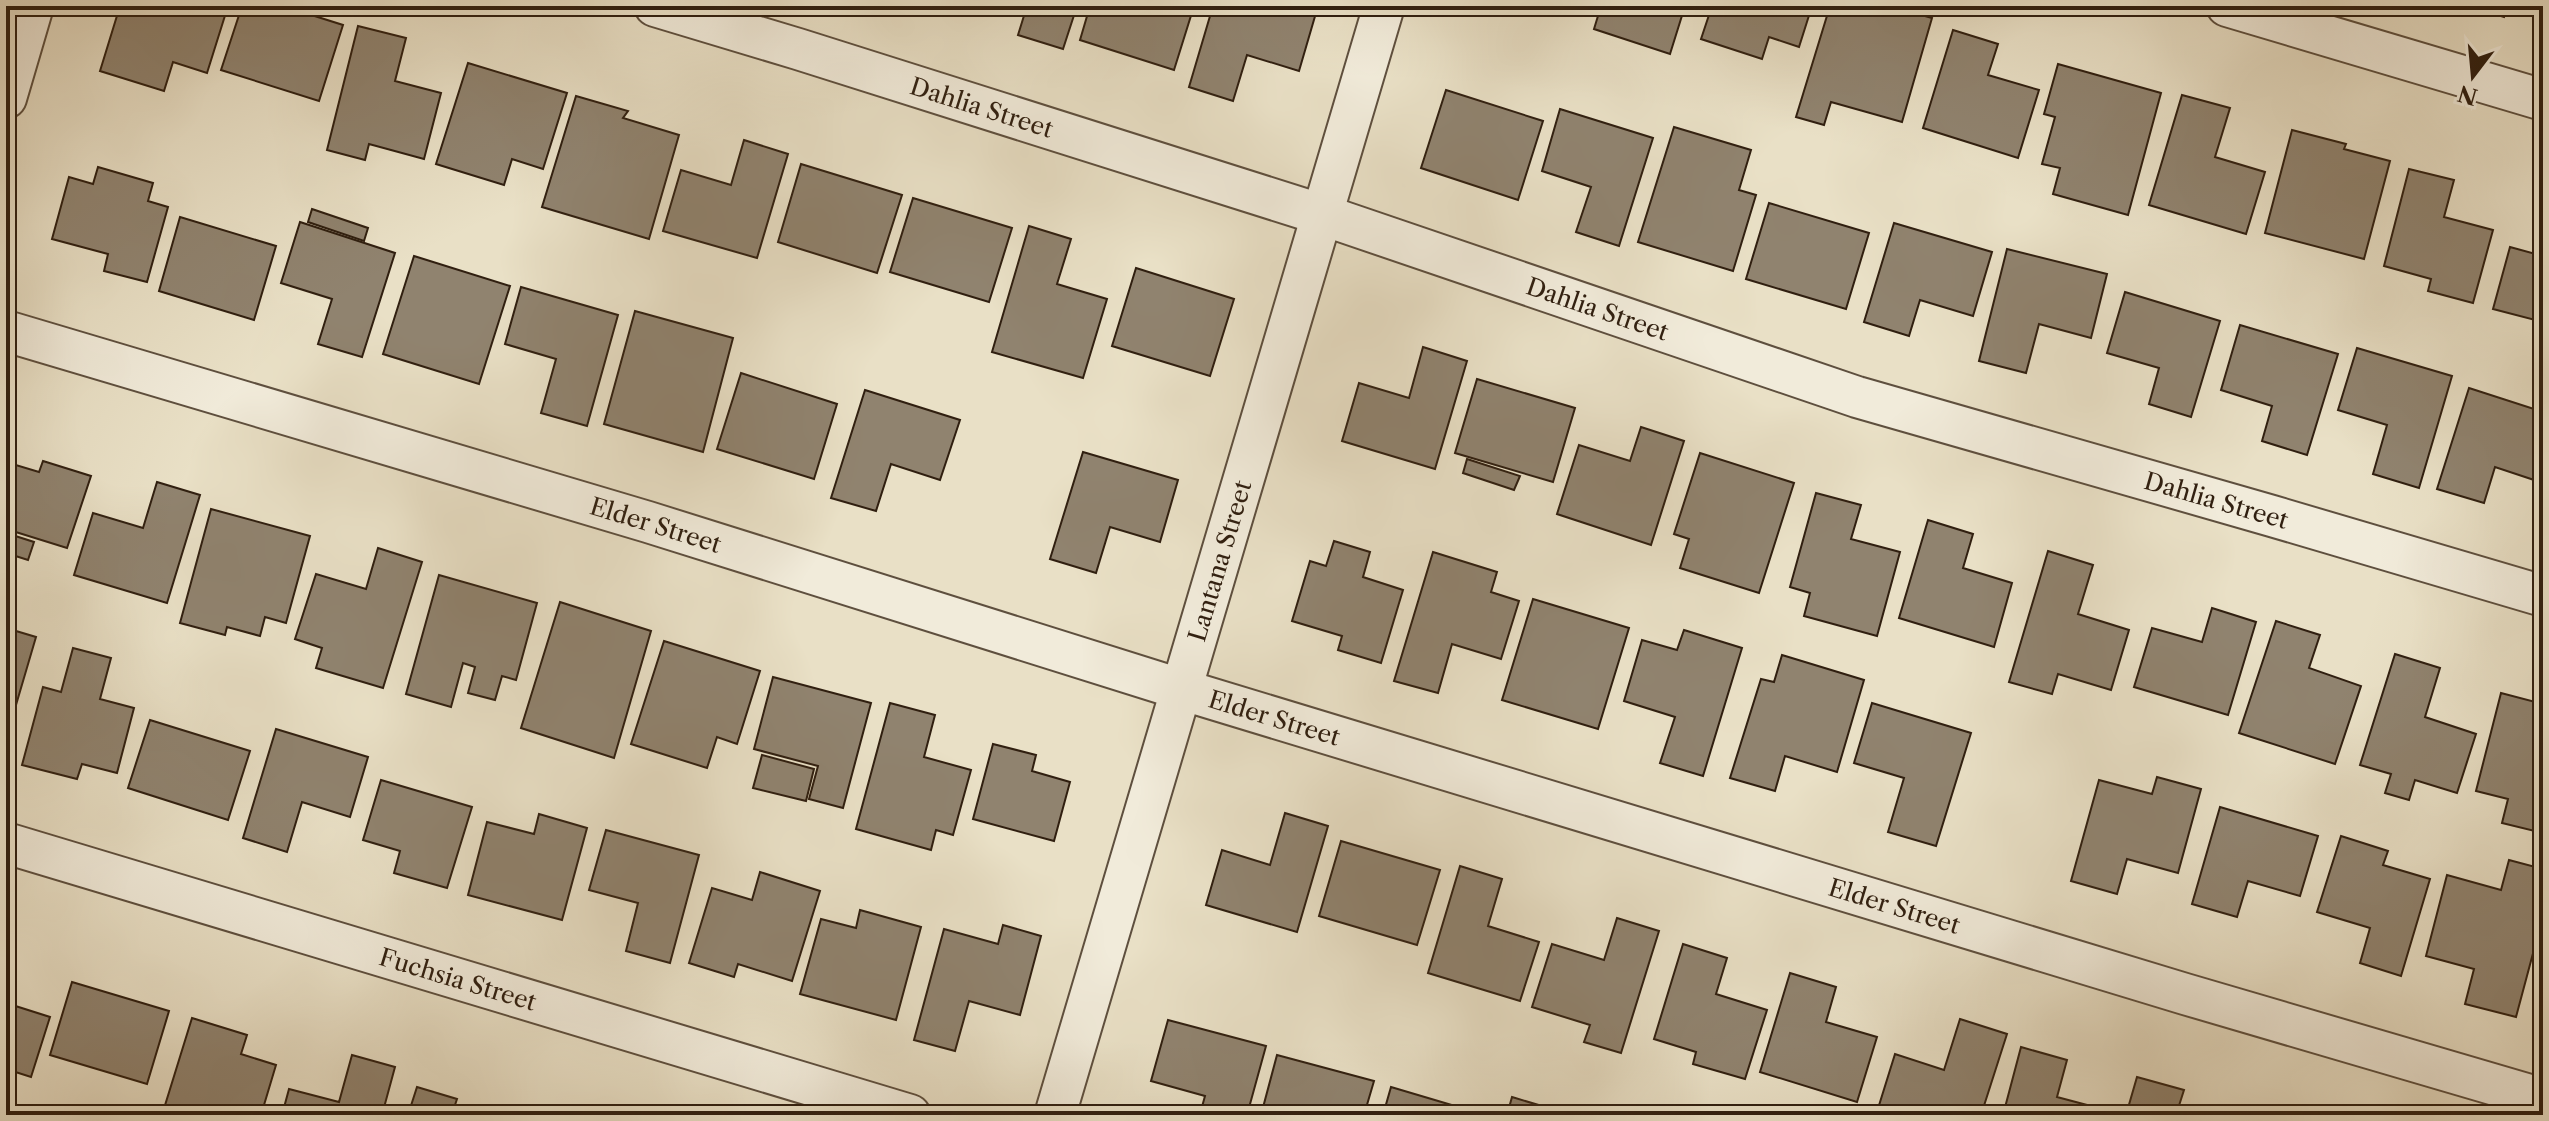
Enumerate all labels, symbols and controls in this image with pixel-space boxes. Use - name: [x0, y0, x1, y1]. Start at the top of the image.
- north arrow: [2433, 36, 2513, 116]
- street label: Dahlia Street: [907, 71, 1057, 143]
- text: N: [2455, 79, 2481, 110]
- street label: Dahlia Street: [1523, 271, 1673, 346]
- street label: Dahlia Street: [2141, 466, 2292, 535]
- street label: Lantana Street: [1182, 476, 1257, 645]
- street label: Elder Street: [587, 491, 725, 559]
- street label: Elder Street: [1205, 684, 1344, 751]
- street label: Elder Street: [1825, 872, 1964, 940]
- street label: Fuchsia Street: [376, 942, 541, 1016]

